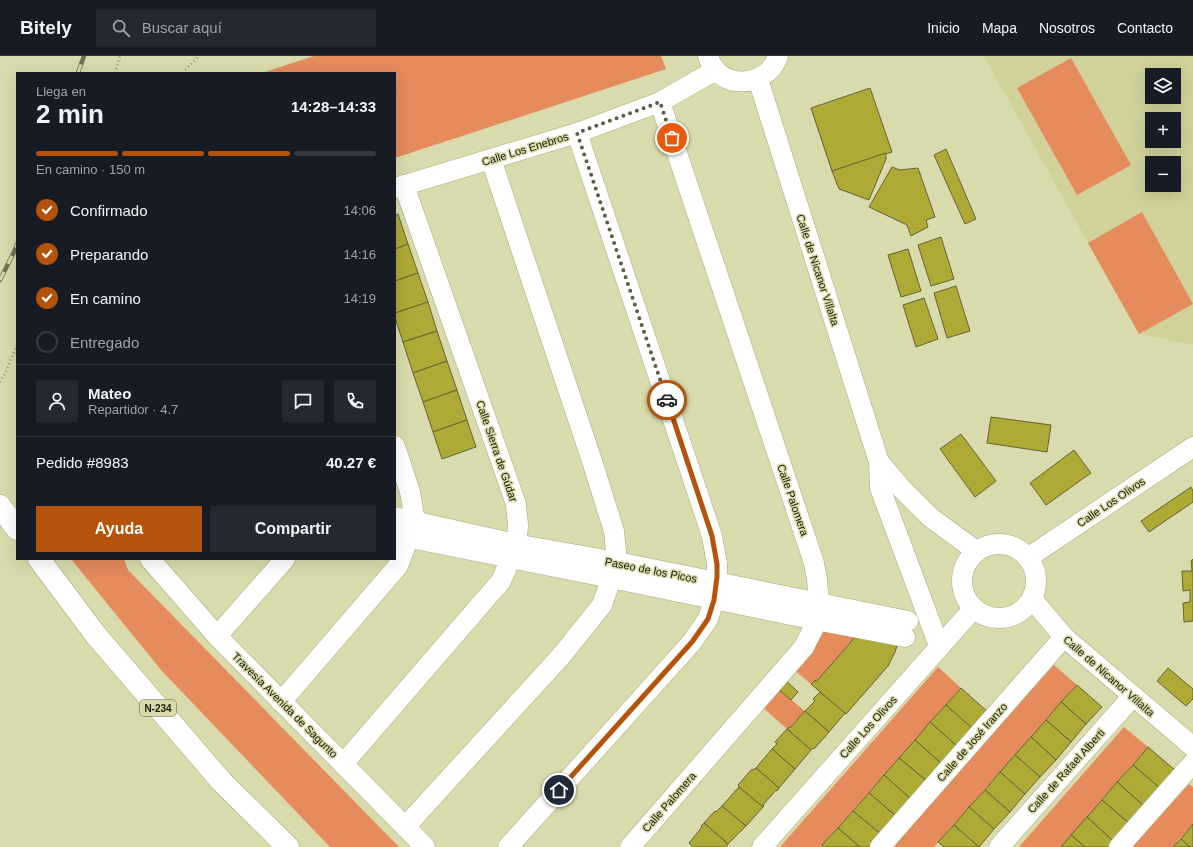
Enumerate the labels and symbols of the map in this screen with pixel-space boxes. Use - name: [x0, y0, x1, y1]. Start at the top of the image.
- pin: [655, 121, 689, 155]
- street label: Calle Los Enebros: [480, 130, 570, 168]
- street label: Calle de Nicanor Villalta: [794, 213, 842, 328]
- courier: [647, 380, 687, 420]
- street label: Calle Sierra de Gúdar: [474, 399, 520, 504]
- street label: Calle Palomera: [775, 462, 811, 538]
- street label: Calle Los Olivos: [1075, 475, 1148, 529]
- street label: Paseo de los Picos: [604, 555, 699, 585]
- street label: Calle de Nicanor Villalta: [1061, 633, 1158, 719]
- street label: Travesía Avenida de Sagunto: [230, 650, 340, 760]
- street label: Calle Los Olivos: [837, 693, 899, 761]
- road number: N-234: [140, 700, 176, 716]
- street label: Calle de José Iranzo: [935, 700, 1009, 784]
- street label: Calle de Rafael Alberti: [1025, 727, 1107, 815]
- street label: Calle Palomera: [640, 769, 699, 834]
- pin: [542, 773, 576, 807]

